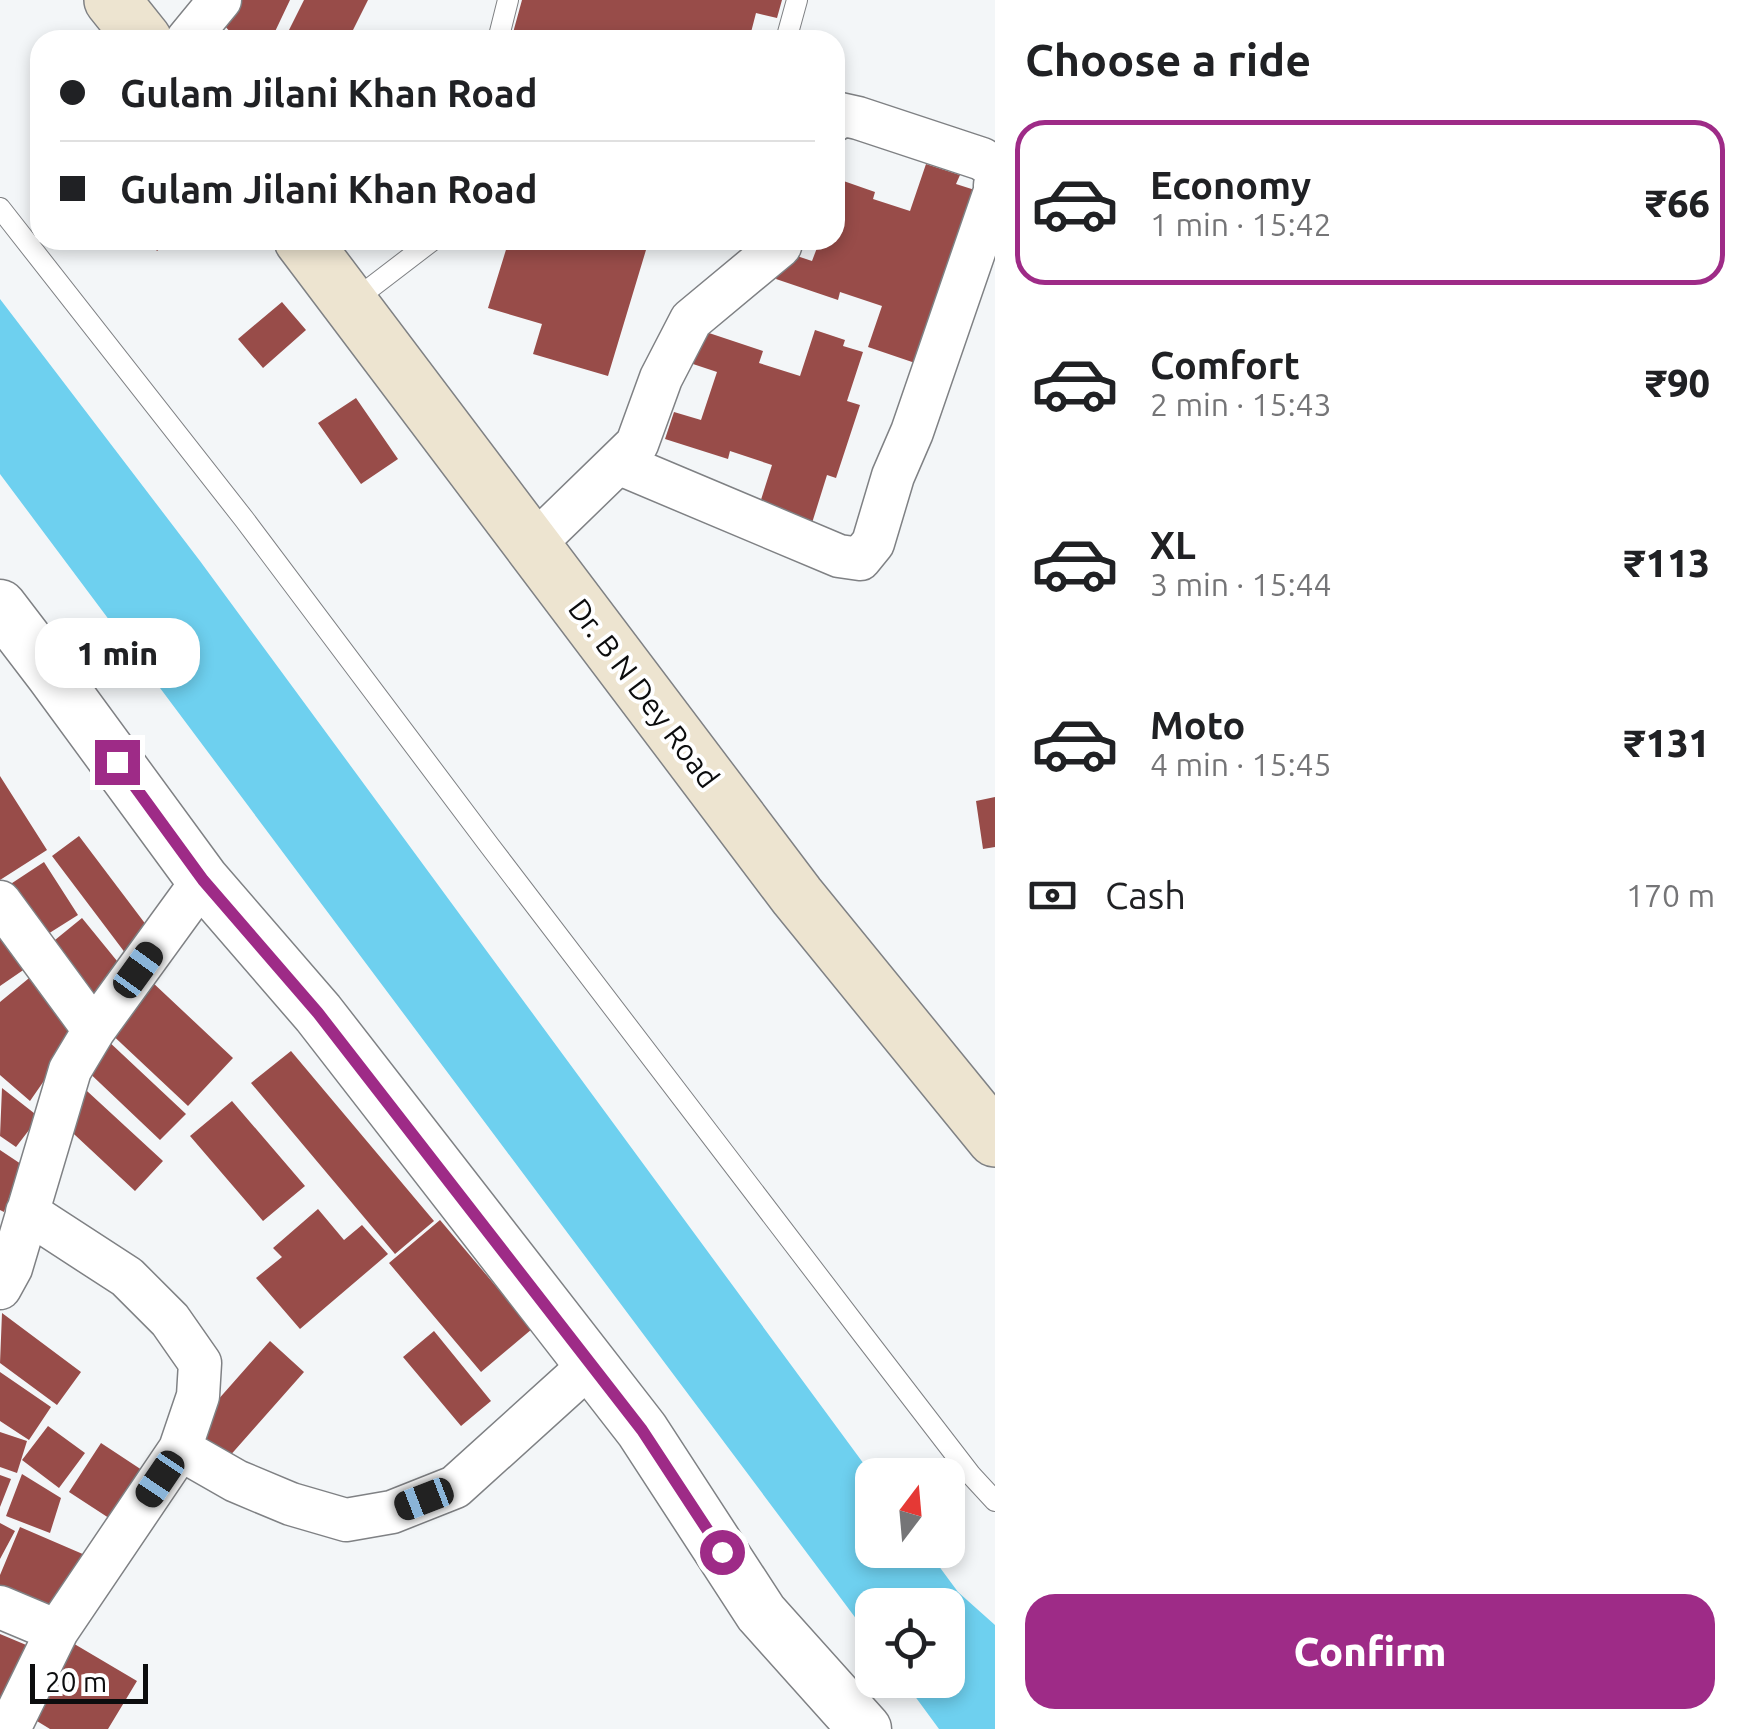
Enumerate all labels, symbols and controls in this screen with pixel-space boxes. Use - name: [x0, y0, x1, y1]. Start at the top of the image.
- text: Choose a ride: [1025, 34, 1311, 85]
- text: Gulam Jilani Khan Road: [120, 72, 537, 114]
- icon: car: [1030, 158, 1120, 248]
- text: Economy: [1150, 164, 1311, 206]
- text: Gulam Jilani Khan Road: [120, 168, 537, 210]
- text: ₹66: [1646, 182, 1710, 224]
- text: 1 min · 15:42: [1150, 206, 1332, 242]
- icon: car: [1030, 338, 1120, 428]
- text: Comfort: [1150, 344, 1300, 386]
- text: ₹90: [1646, 362, 1710, 404]
- text: 2 min · 15:43: [1150, 386, 1332, 422]
- icon: car: [1030, 518, 1120, 608]
- text: XL: [1150, 524, 1196, 566]
- text: ₹113: [1624, 542, 1710, 584]
- text: 3 min · 15:44: [1150, 566, 1332, 602]
- street label: Dr. B N Dey Road: [562, 592, 726, 794]
- callout: 1 min: [34, 617, 200, 687]
- text: 1 min: [77, 635, 158, 671]
- icon: car: [1030, 698, 1120, 788]
- text: Moto: [1150, 704, 1245, 746]
- text: ₹131: [1624, 722, 1710, 764]
- route end: [95, 740, 140, 785]
- text: 4 min · 15:45: [1150, 746, 1332, 782]
- icon: cash: [1025, 868, 1080, 923]
- text: Cash: [1105, 874, 1186, 916]
- text: 170 m: [1626, 877, 1715, 913]
- car: [108, 937, 168, 1003]
- car: [131, 1446, 189, 1512]
- north arrow: [855, 1458, 965, 1568]
- map controls: [855, 1458, 965, 1698]
- car: [391, 1474, 457, 1524]
- route start: [700, 1530, 745, 1575]
- button: locate: [855, 1588, 965, 1698]
- button: Confirm: [1025, 1594, 1715, 1709]
- scale bar: [30, 1659, 148, 1704]
- text: 20 m: [45, 1666, 107, 1697]

